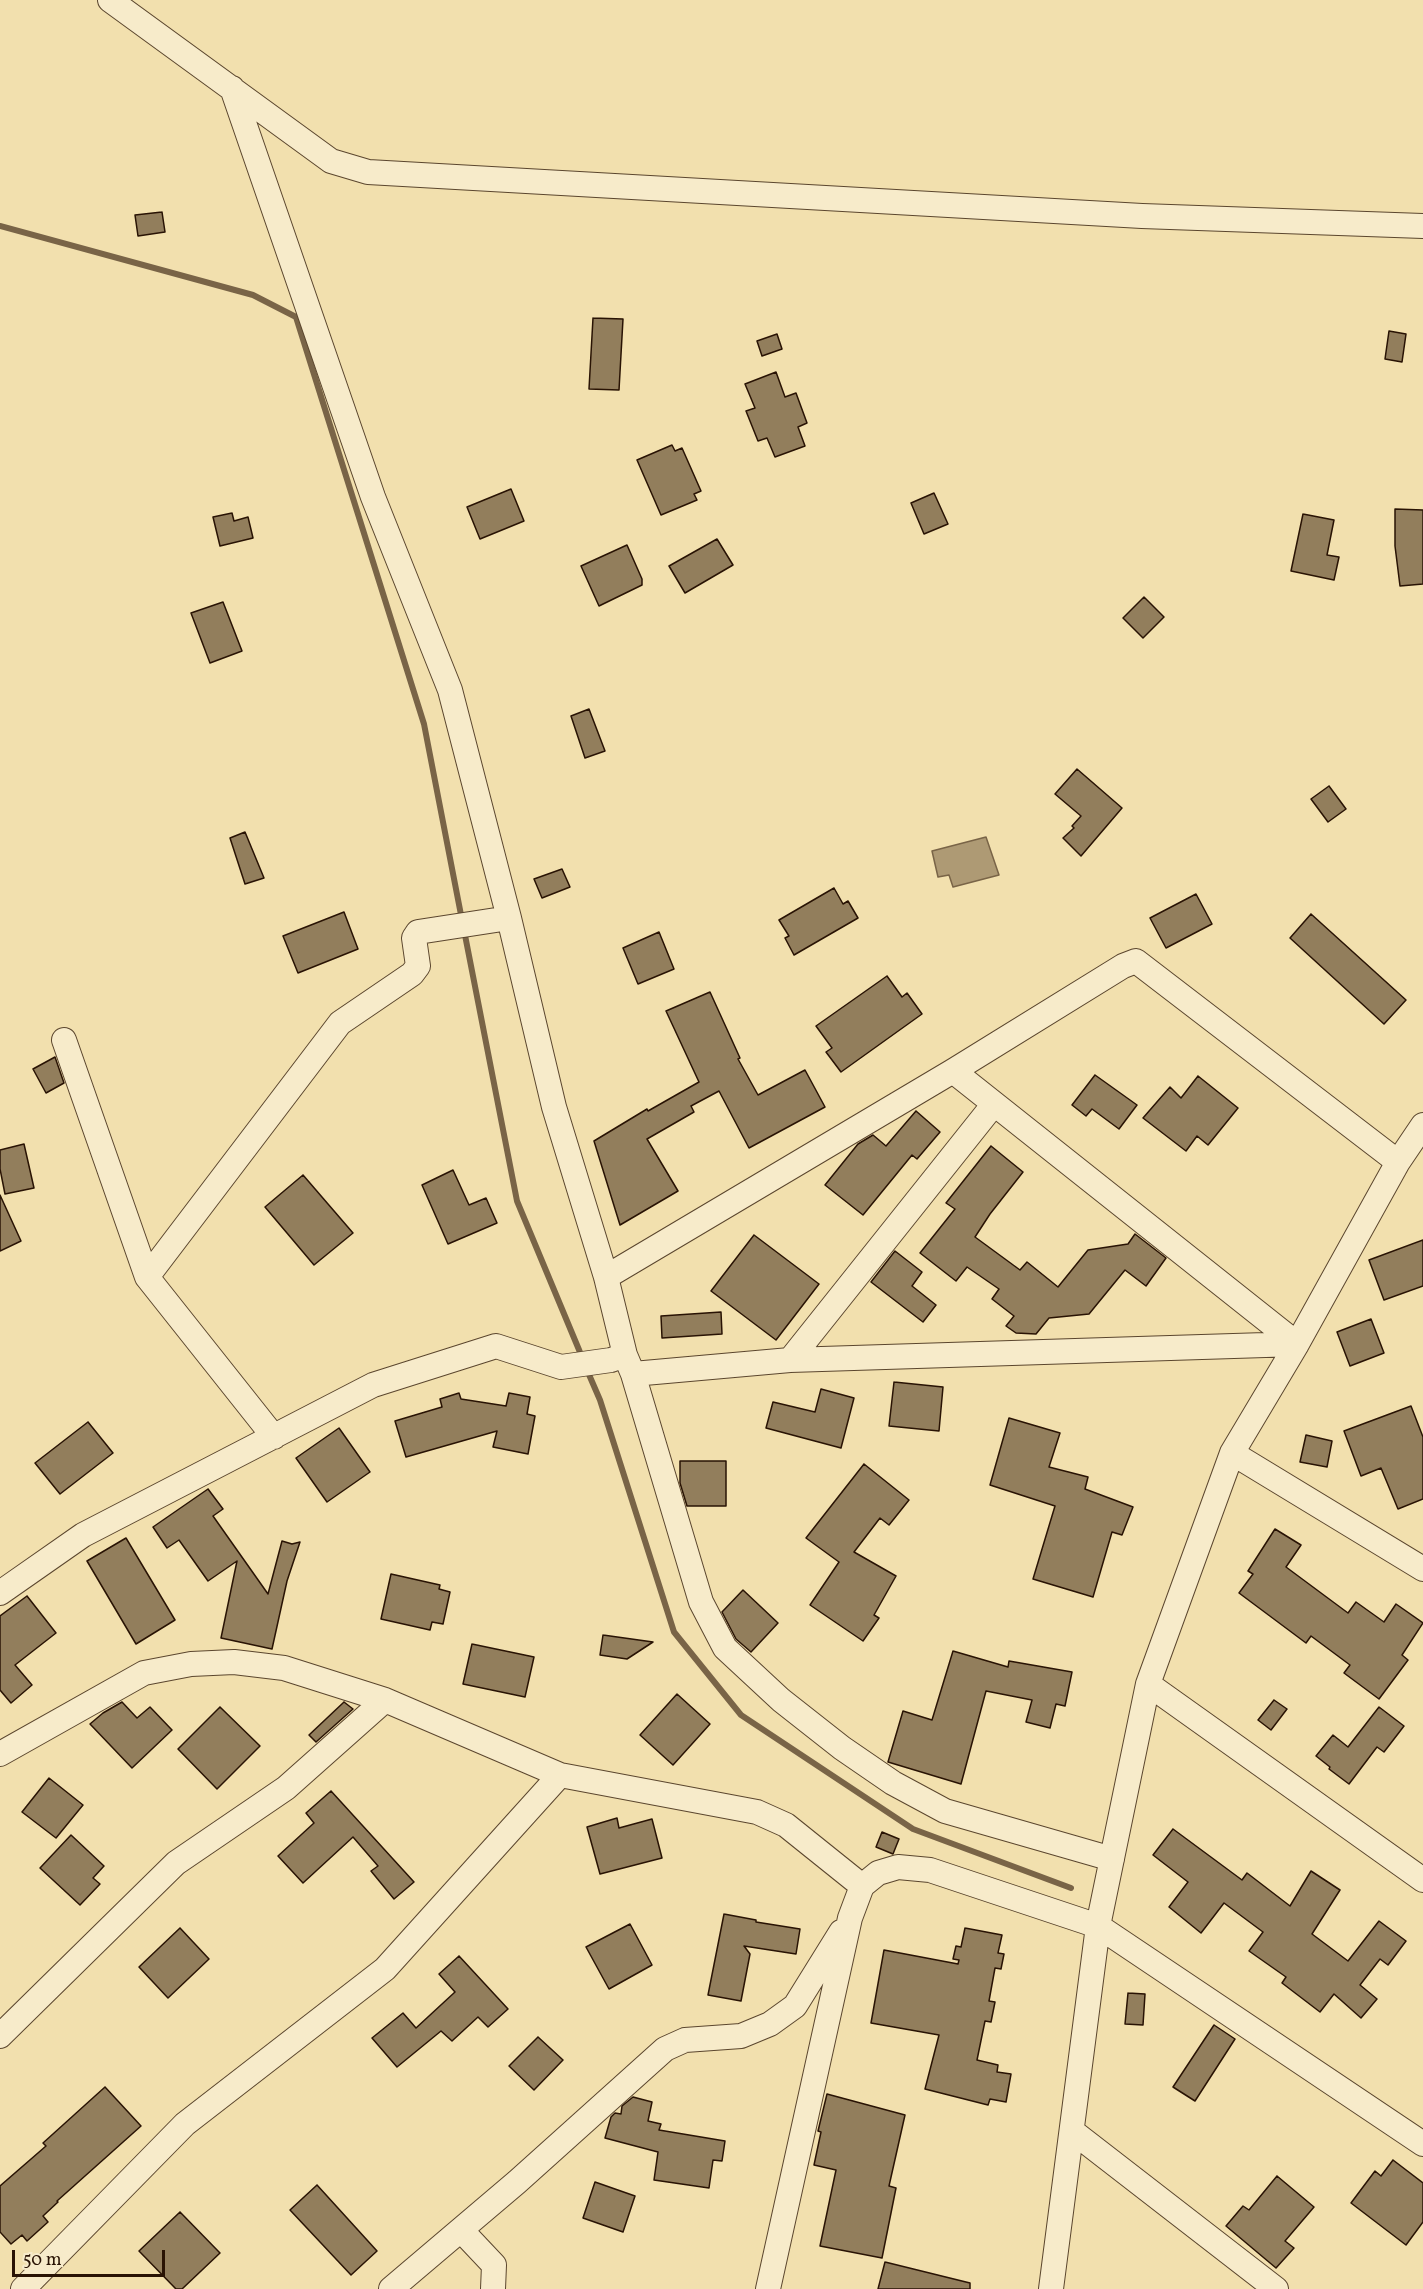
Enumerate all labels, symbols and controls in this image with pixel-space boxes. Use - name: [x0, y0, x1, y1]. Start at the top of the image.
- scale bar: [15, 2238, 168, 2276]
- text: 50 m: [23, 2248, 62, 2273]

